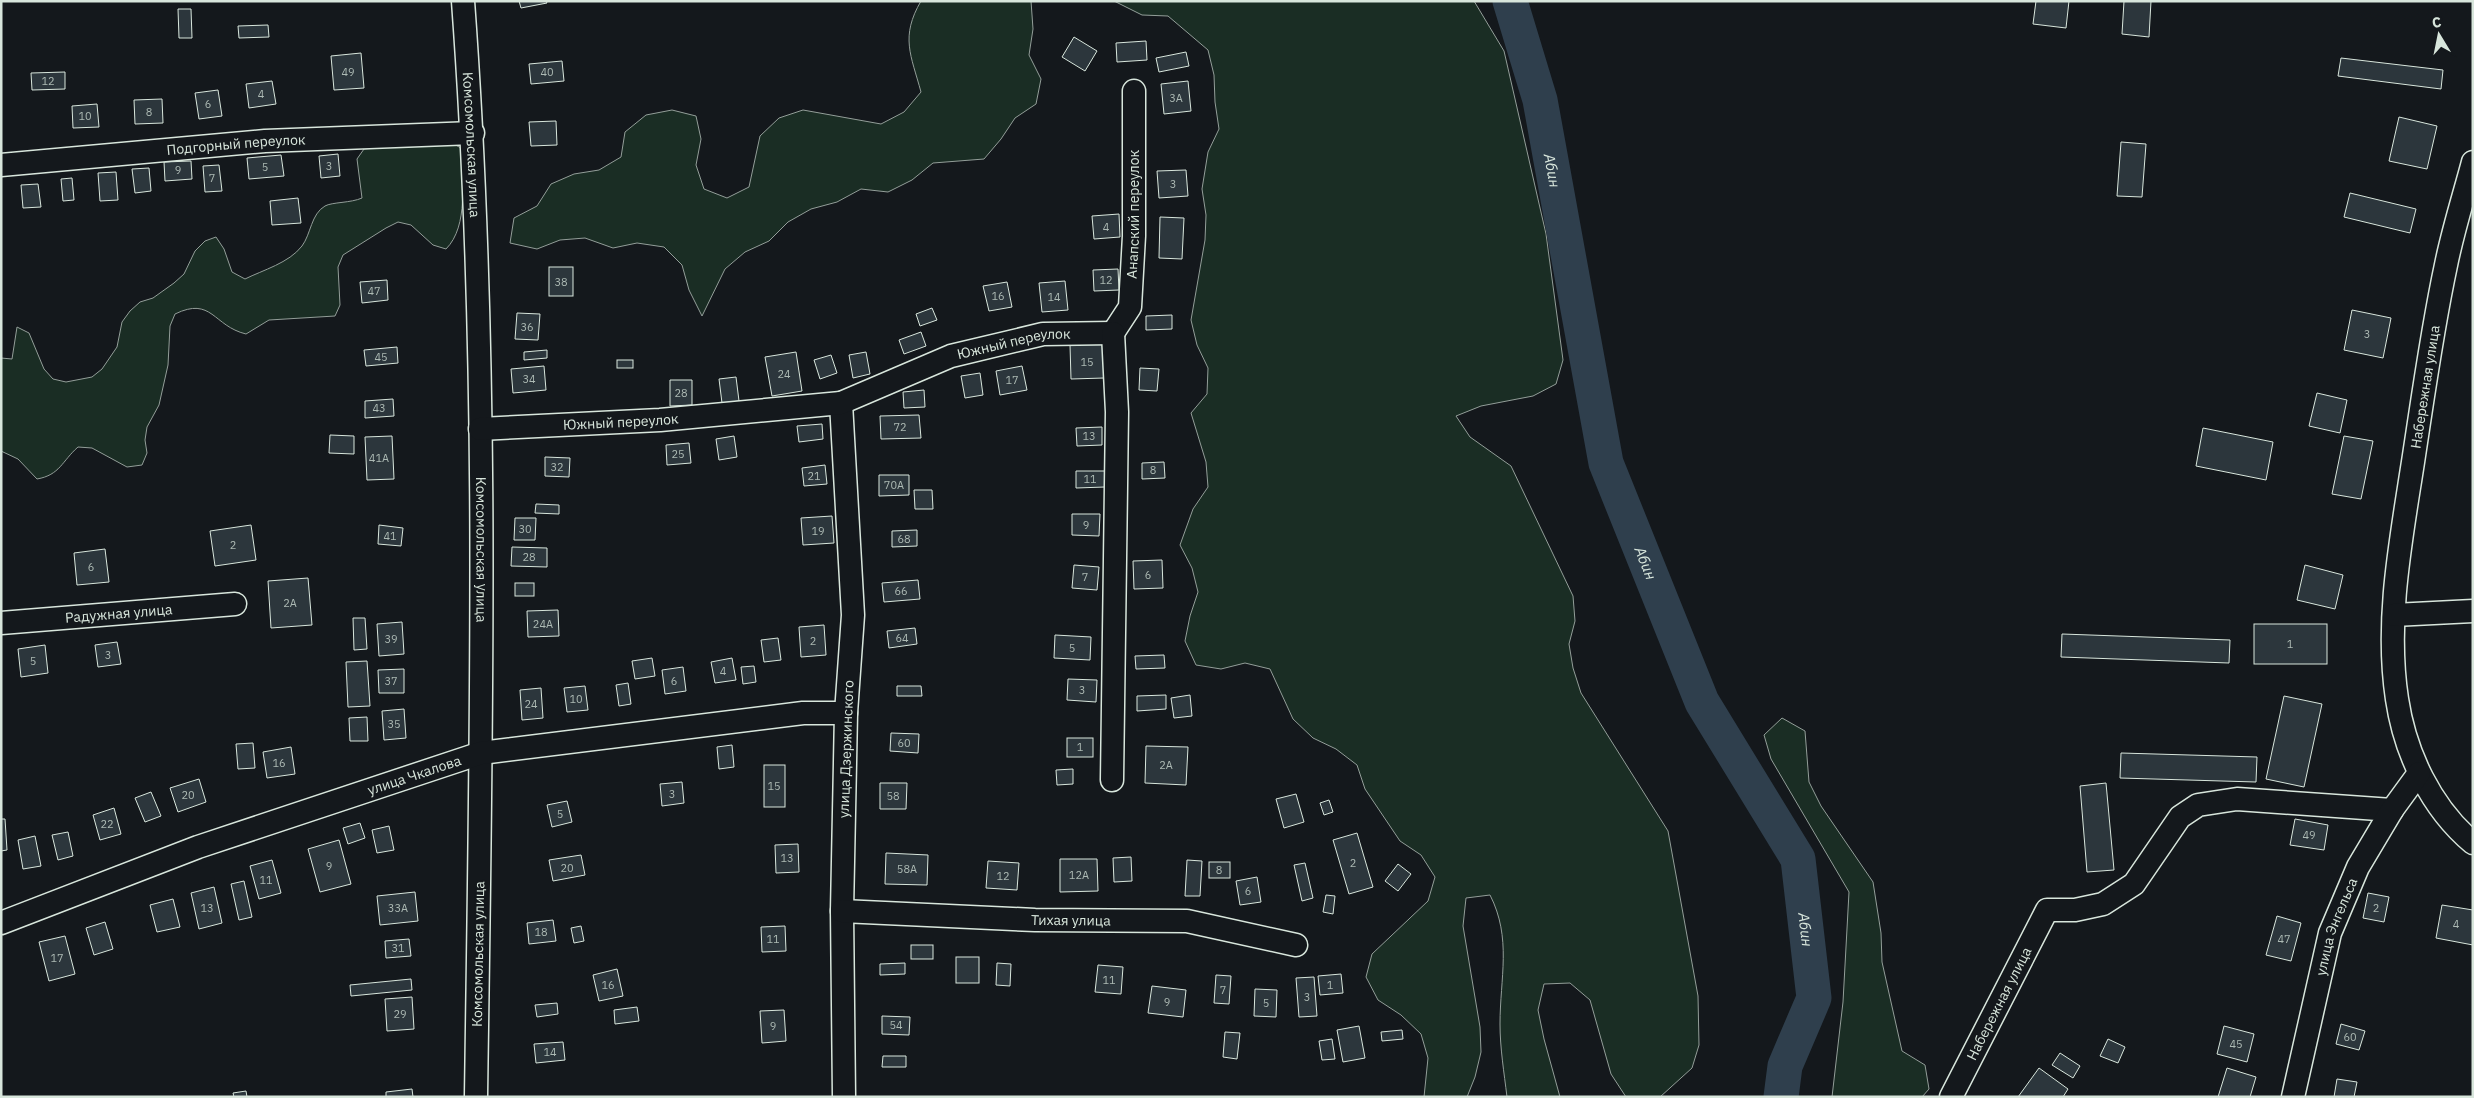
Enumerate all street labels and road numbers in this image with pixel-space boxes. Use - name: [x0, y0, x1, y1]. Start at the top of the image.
- street label: Комсомольская улица: [459, 71, 484, 218]
- street label: Подгорный переулок: [166, 130, 306, 159]
- street label: Анапский переулок: [1123, 149, 1143, 279]
- street label: Набережная улица: [2406, 324, 2444, 450]
- street label: Южный переулок: [955, 325, 1071, 363]
- street label: Южный переулок: [563, 409, 680, 434]
- street label: Комсомольская улица: [472, 477, 491, 623]
- street label: Радужная улица: [64, 600, 173, 627]
- street label: улица Дзержинского: [835, 679, 857, 818]
- street label: улица Чкалова: [365, 751, 464, 799]
- street label: улица Энгельса: [2312, 875, 2362, 977]
- street label: Комсомольская улица: [468, 880, 488, 1027]
- street label: Тихая улица: [1030, 911, 1111, 930]
- street label: Набережная улица: [1962, 944, 2036, 1063]

